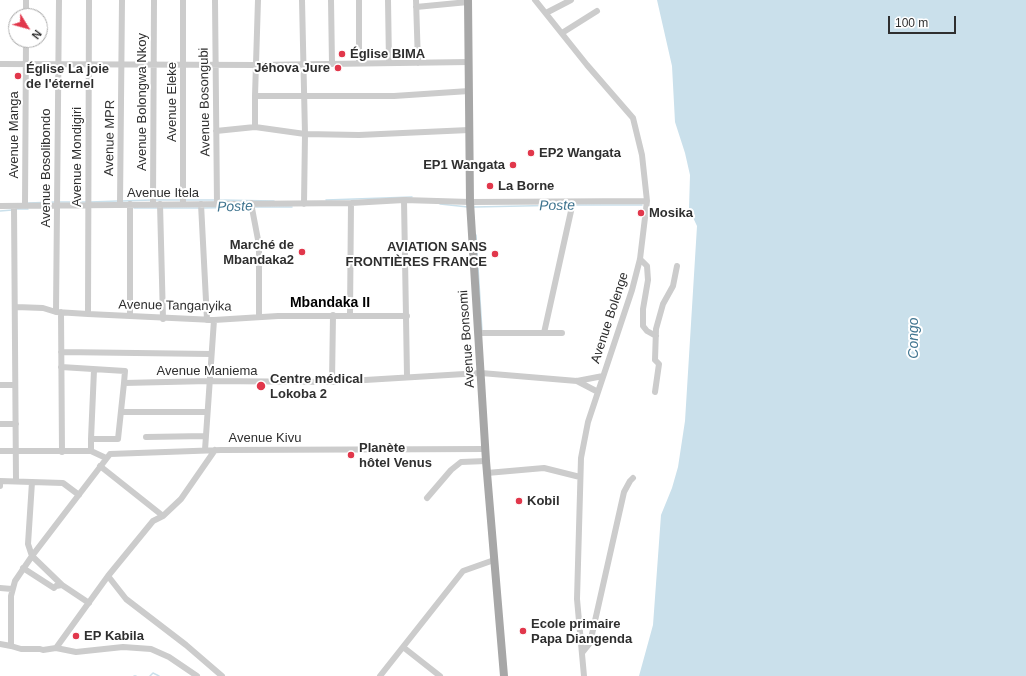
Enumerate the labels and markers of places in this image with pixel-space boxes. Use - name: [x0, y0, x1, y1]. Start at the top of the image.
- place label: Église BIMA: [350, 46, 425, 62]
- marker: Église BIMA: [337, 49, 347, 59]
- place label: Jéhova Jure: [254, 60, 330, 76]
- place label: Église La joie de l'éternel: [26, 61, 109, 92]
- marker: Jéhova Jure: [333, 63, 343, 73]
- marker: Église La joie de l'éternel: [13, 71, 23, 81]
- place label: EP2 Wangata: [539, 145, 621, 161]
- marker: EP2 Wangata: [526, 148, 536, 158]
- place label: EP1 Wangata: [423, 157, 505, 173]
- marker: EP1 Wangata: [508, 160, 518, 170]
- place label: La Borne: [498, 178, 554, 194]
- marker: La Borne: [485, 181, 495, 191]
- place label: Mosika: [649, 205, 693, 221]
- marker: Mosika: [636, 208, 646, 218]
- place label: Marché de Mbandaka2: [223, 237, 294, 268]
- place label: AVIATION SANS FRONTIÈRES FRANCE: [345, 239, 487, 270]
- marker: Marché de Mbandaka2: [297, 247, 307, 257]
- marker: AVIATION SANS FRONTIÈRES FRANCE: [490, 249, 500, 259]
- place label: Centre médical Lokoba 2: [270, 371, 363, 402]
- marker: Centre médical Lokoba 2: [255, 380, 267, 392]
- place label: Planète hôtel Venus: [359, 440, 432, 471]
- marker: Planète hôtel Venus: [346, 450, 356, 460]
- place label: Kobil: [527, 493, 559, 509]
- marker: Kobil: [514, 496, 524, 506]
- place label: Ecole primaire Papa Diangenda: [531, 616, 632, 647]
- marker: Ecole primaire Papa Diangenda: [518, 626, 528, 636]
- place label: EP Kabila: [84, 628, 144, 644]
- marker: EP Kabila: [71, 631, 81, 641]

